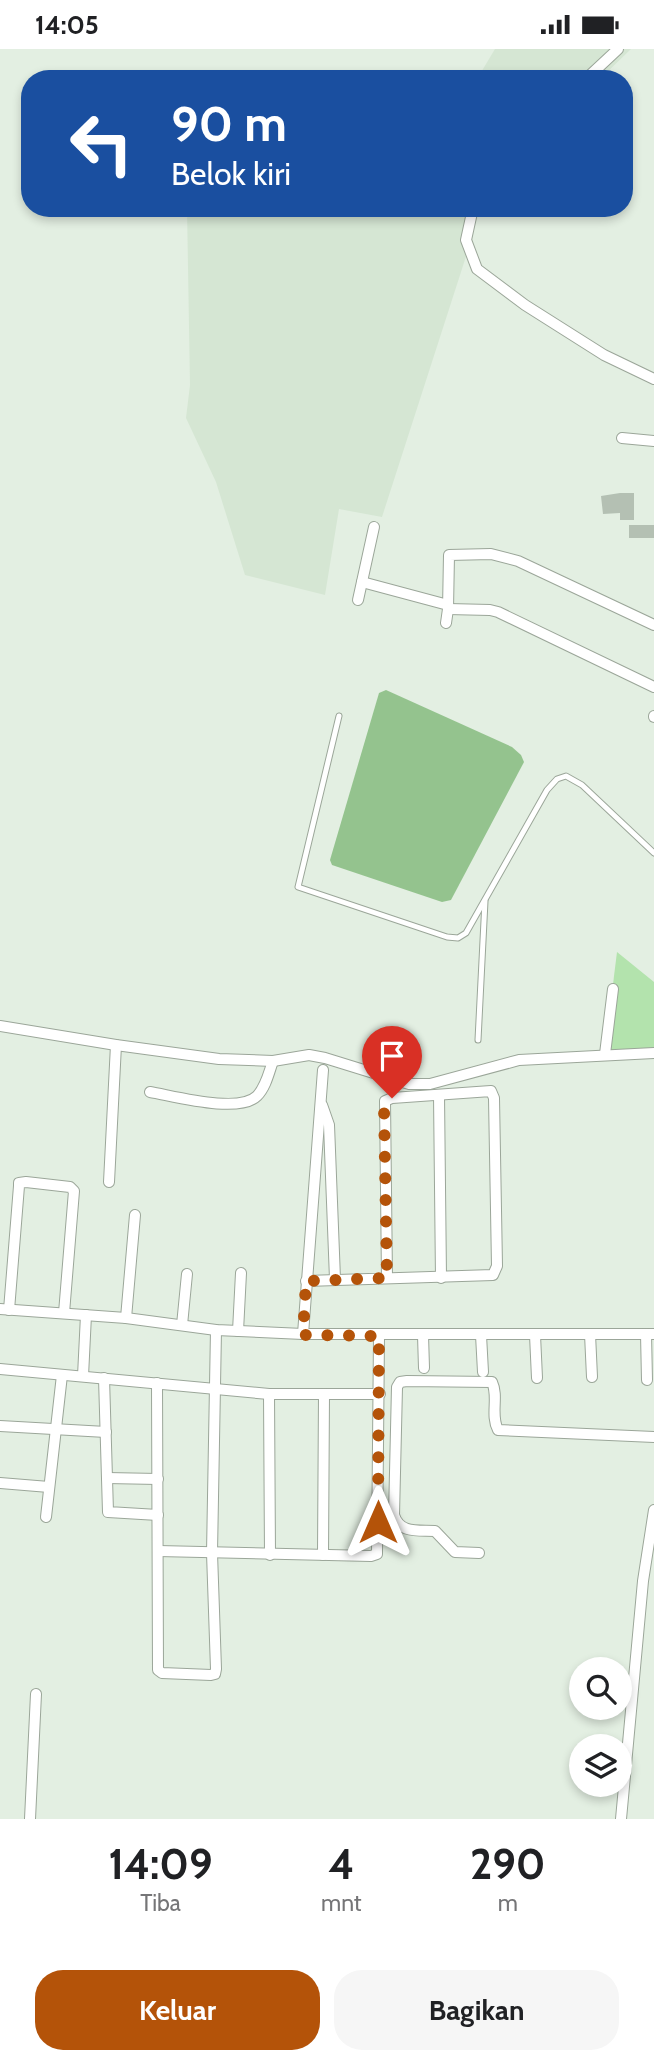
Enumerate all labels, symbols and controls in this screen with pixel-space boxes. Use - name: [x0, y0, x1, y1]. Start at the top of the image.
- text: 14:05: [35, 9, 99, 41]
- text: 90 m: [171, 94, 287, 153]
- icon: left: [56, 98, 147, 189]
- text: Belok kiri: [171, 154, 291, 193]
- pin: [362, 1026, 422, 1098]
- icon: arrive: [373, 1037, 411, 1075]
- position arrow: [341, 1485, 415, 1559]
- map controls: [569, 1657, 632, 1797]
- button: search: [569, 1657, 632, 1720]
- button: layers: [569, 1734, 632, 1797]
- text: 14:09: [108, 1838, 213, 1890]
- text: 4: [328, 1838, 354, 1890]
- text: 290: [470, 1838, 546, 1890]
- text: Tiba: [140, 1889, 181, 1917]
- text: mnt: [321, 1889, 362, 1917]
- text: m: [498, 1889, 518, 1917]
- button: Keluar: [35, 1970, 320, 2050]
- button: Bagikan: [334, 1970, 619, 2050]

